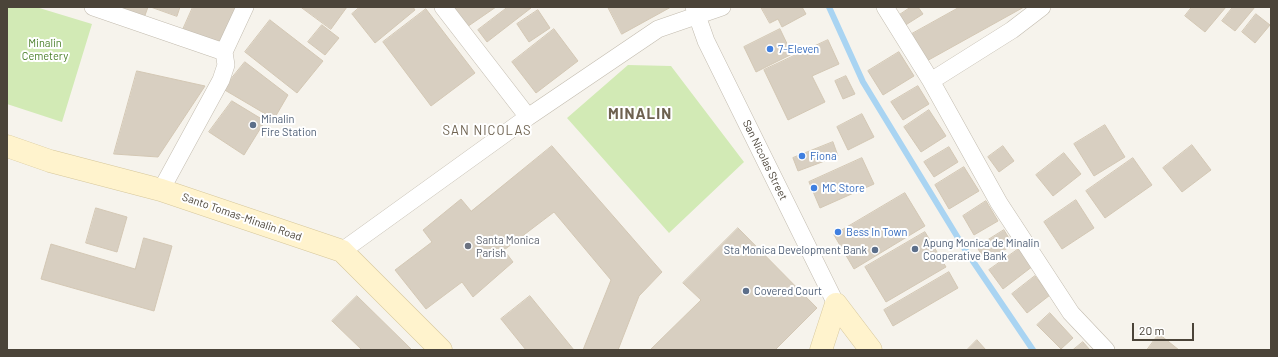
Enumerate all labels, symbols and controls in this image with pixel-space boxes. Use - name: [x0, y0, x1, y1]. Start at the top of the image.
- park label: Minalin Cemetery: [22, 36, 68, 62]
- place label: 7-Eleven: [778, 42, 819, 56]
- marker: 7-Eleven: [765, 44, 775, 54]
- district label: MINALIN: [608, 105, 672, 123]
- place label: Minalin Fire Station: [261, 112, 317, 138]
- street label: San Nicolas Street: [740, 118, 790, 202]
- marker: Minalin Fire Station: [248, 120, 258, 130]
- district label: SAN NICOLAS: [443, 123, 531, 139]
- place label: Fiona: [810, 149, 837, 163]
- marker: Fiona: [797, 151, 807, 161]
- place label: MC Store: [822, 181, 865, 195]
- marker: MC Store: [809, 183, 819, 193]
- street label: Santo Tomas-Minalin Road: [180, 190, 304, 244]
- place label: Bess In Town: [846, 225, 907, 239]
- marker: Bess In Town: [833, 227, 843, 237]
- place label: Santa Monica Parish: [476, 233, 540, 259]
- place label: Apung Monica de Minalin Cooperative Bank: [923, 236, 1039, 262]
- marker: Santa Monica Parish: [463, 241, 473, 251]
- place label: Sta Monica Development Bank: [724, 243, 867, 257]
- marker: Apung Monica de Minalin Cooperative Bank: [910, 244, 920, 254]
- marker: Sta Monica Development Bank: [870, 245, 880, 255]
- place label: Covered Court: [754, 284, 822, 298]
- marker: Covered Court: [741, 286, 751, 296]
- scale bar: [1134, 315, 1196, 341]
- text: 20 m: [1139, 323, 1165, 337]

